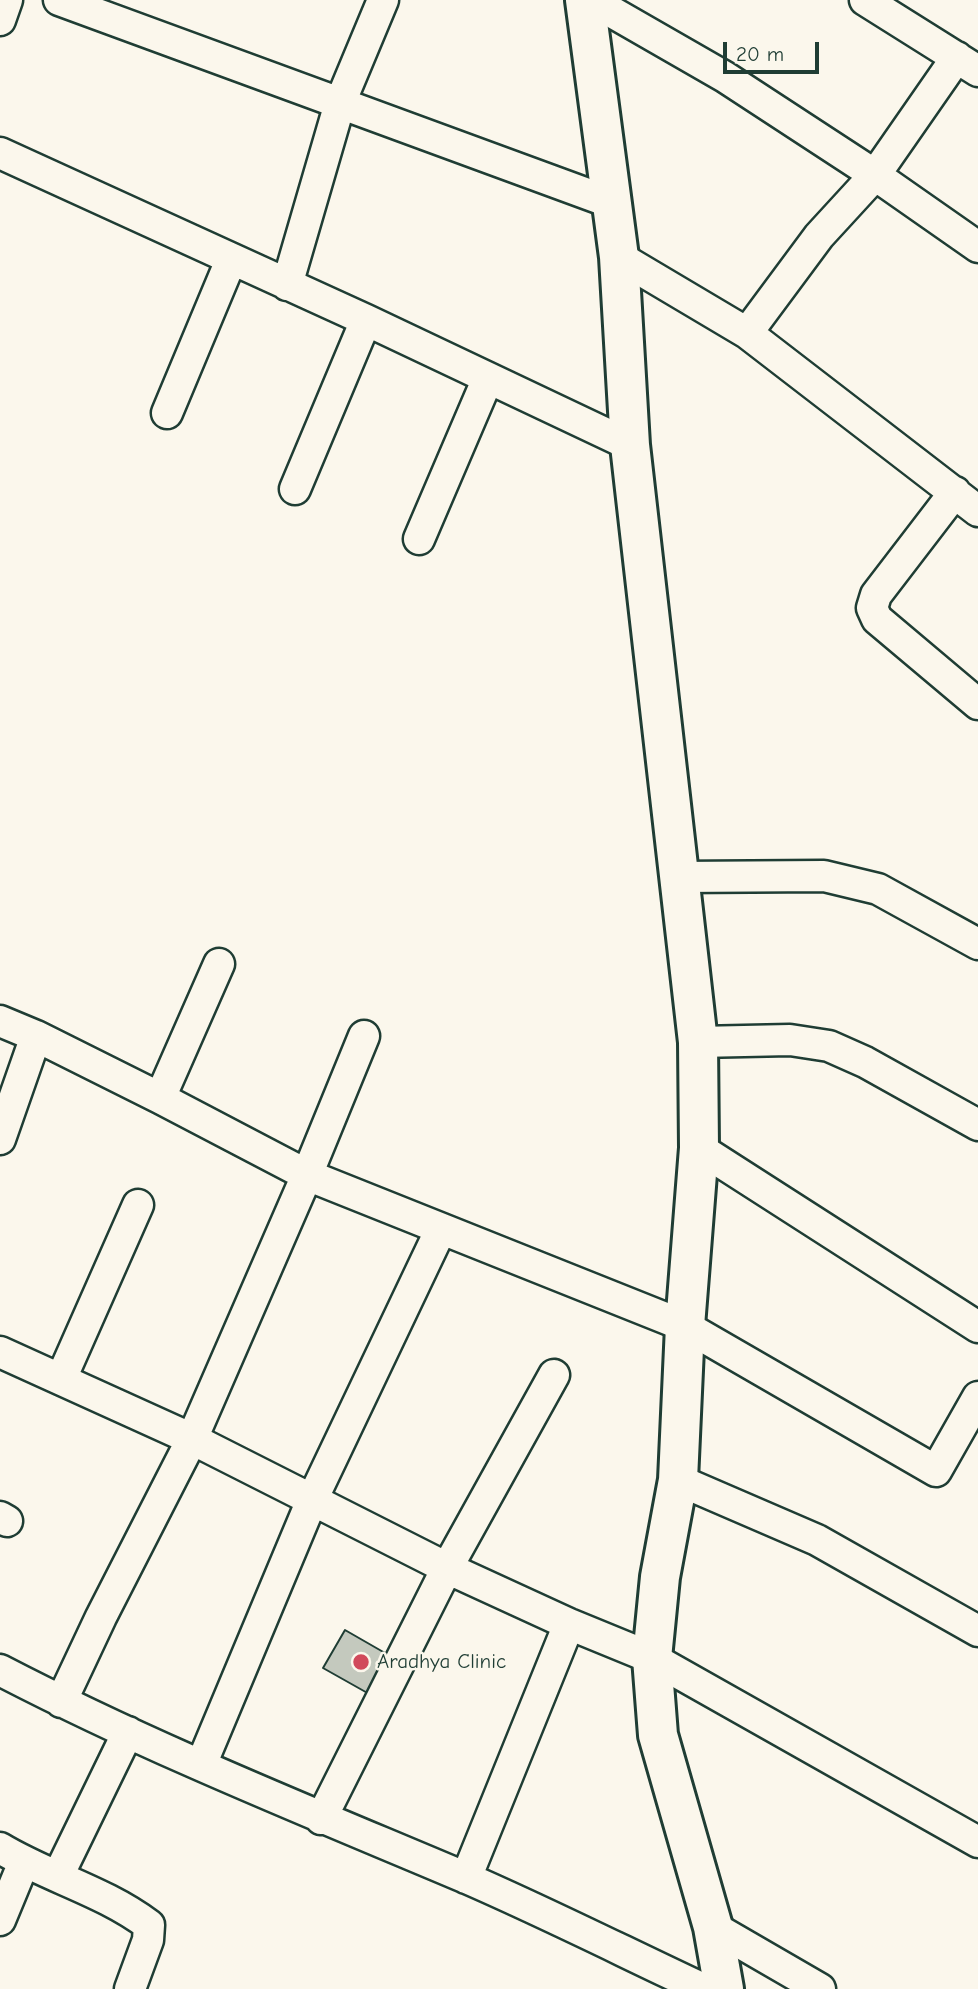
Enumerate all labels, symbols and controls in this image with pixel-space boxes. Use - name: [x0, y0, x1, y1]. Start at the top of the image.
- scale bar: [726, 28, 822, 72]
- text: 20 m: [736, 42, 784, 66]
- place label: Aradhya Clinic: [377, 1649, 506, 1675]
- marker: Aradhya Clinic: [351, 1652, 371, 1672]

